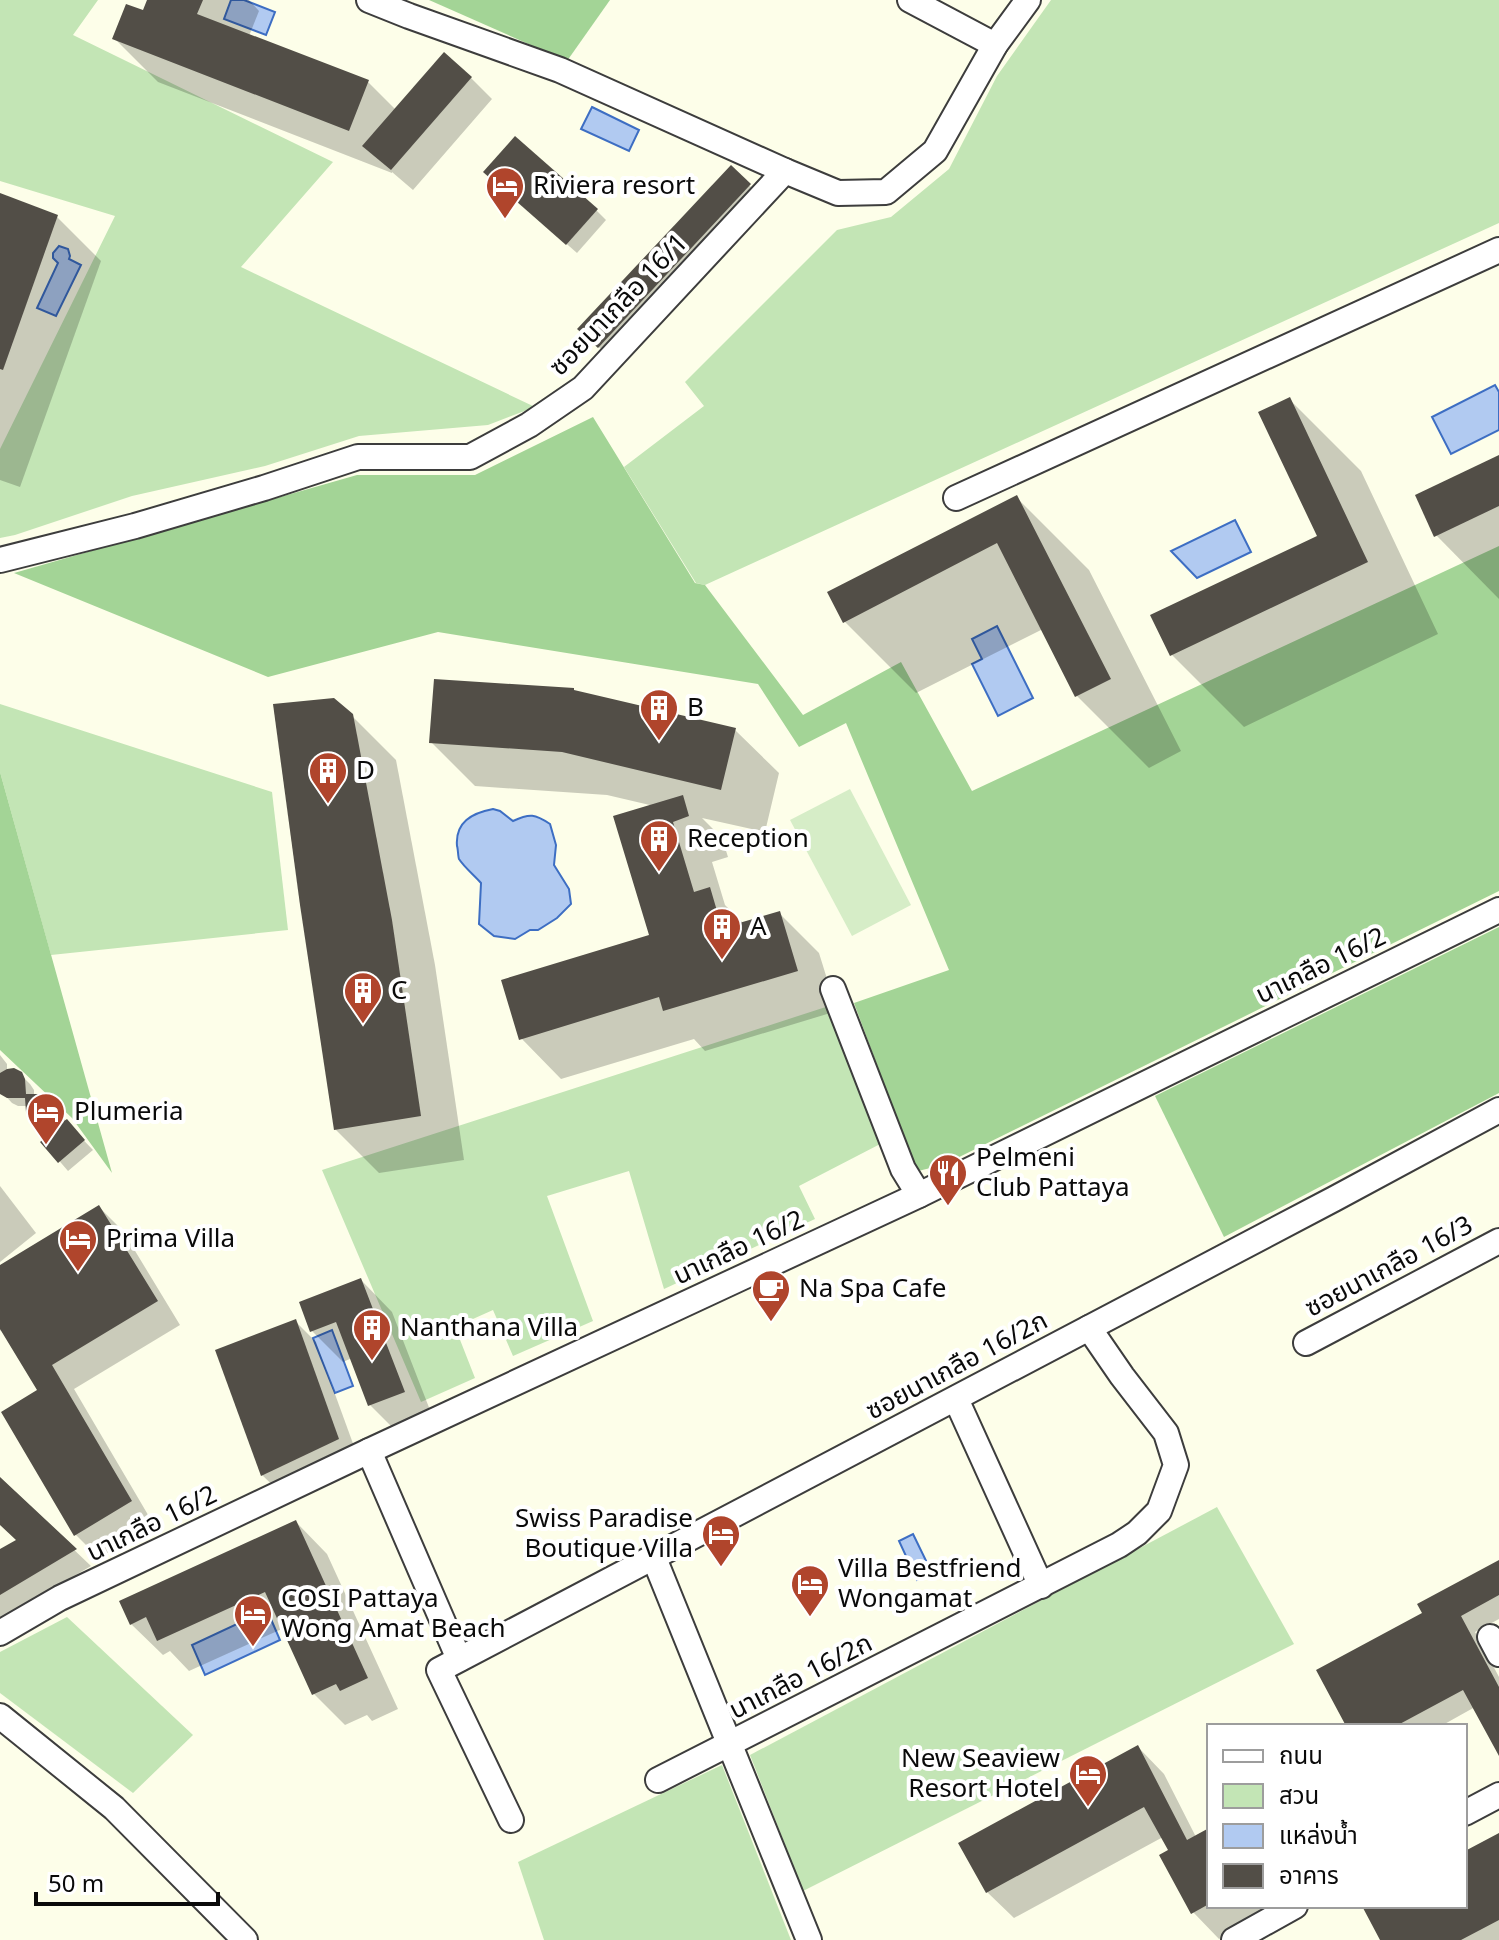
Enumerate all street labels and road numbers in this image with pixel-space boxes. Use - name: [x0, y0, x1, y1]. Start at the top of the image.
- street label: ซอยนาเกลือ 16/1: [540, 224, 698, 386]
- street label: นาเกลือ 16/2: [1249, 917, 1393, 1015]
- street label: นาเกลือ 16/2: [667, 1200, 811, 1296]
- street label: ซอยนาเกลือ 16/3: [1298, 1206, 1480, 1328]
- street label: ซอยนาเกลือ 16/2ก: [859, 1301, 1055, 1431]
- street label: นาเกลือ 16/2: [80, 1475, 224, 1573]
- street label: นาเกลือ 16/2ก: [722, 1624, 880, 1730]

